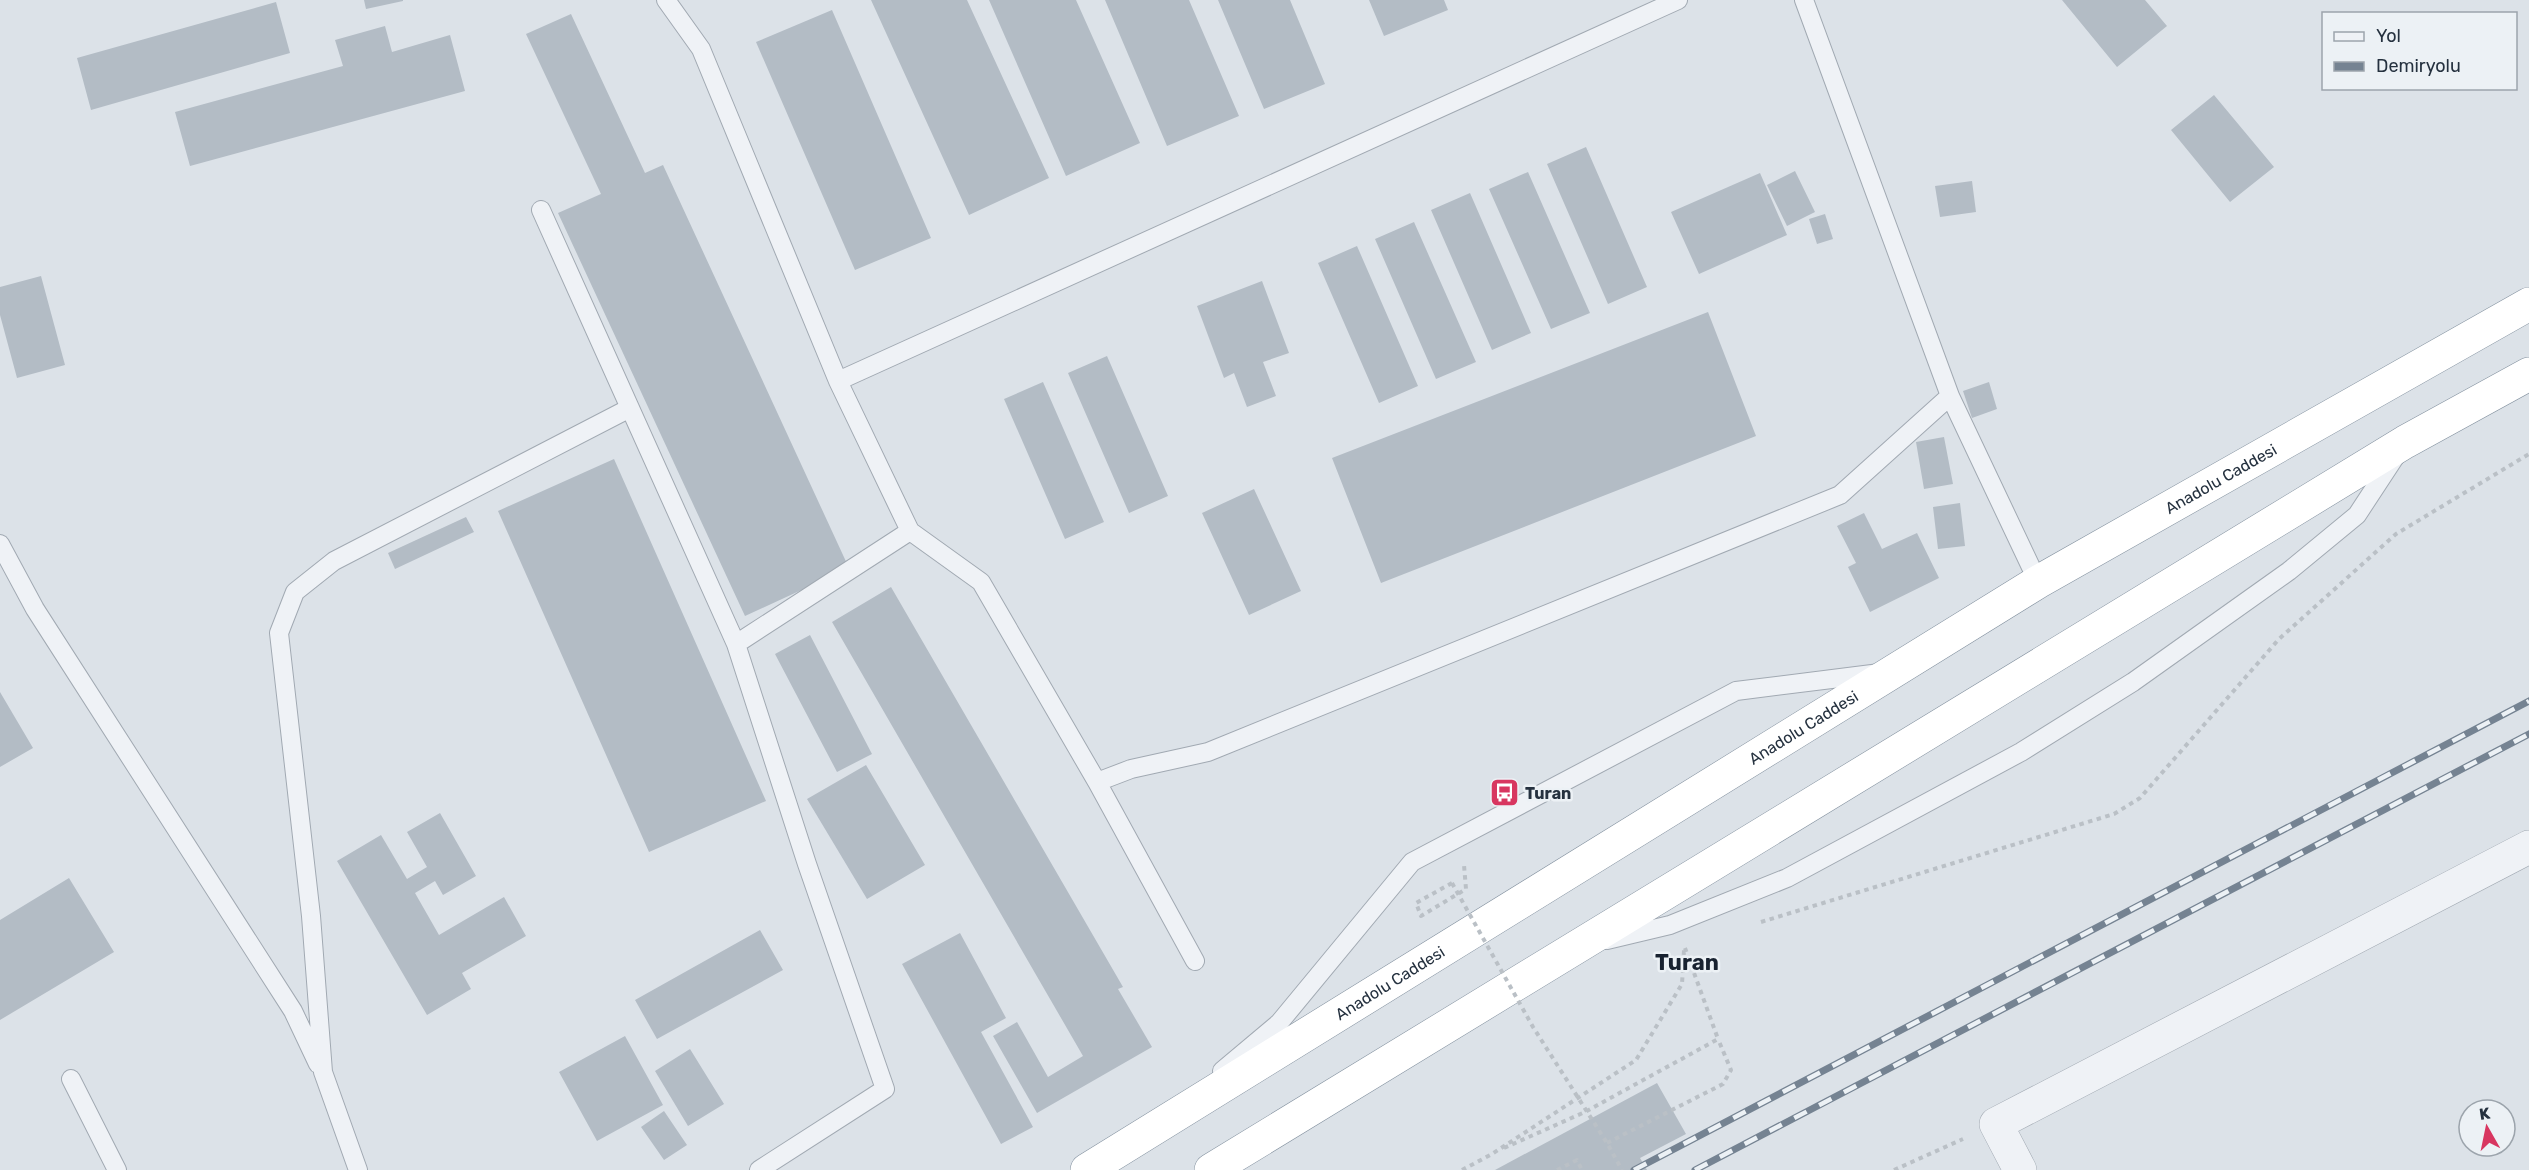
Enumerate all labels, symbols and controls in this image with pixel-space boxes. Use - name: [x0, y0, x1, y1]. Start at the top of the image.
- legend: [2322, 12, 2517, 90]
- text: Yol: [2376, 25, 2401, 47]
- text: Demiryolu: [2376, 55, 2461, 77]
- street label: Anadolu Caddesi: [2162, 440, 2280, 518]
- street label: Anadolu Caddesi: [1745, 687, 1862, 769]
- bus stop icon: Turan: [1488, 777, 1520, 809]
- place label: Turan: [1525, 784, 1571, 803]
- street label: Anadolu Caddesi: [1332, 942, 1448, 1024]
- district label: Turan: [1655, 949, 1719, 976]
- north arrow: [2457, 1098, 2517, 1158]
- text: K: [2478, 1103, 2492, 1124]

